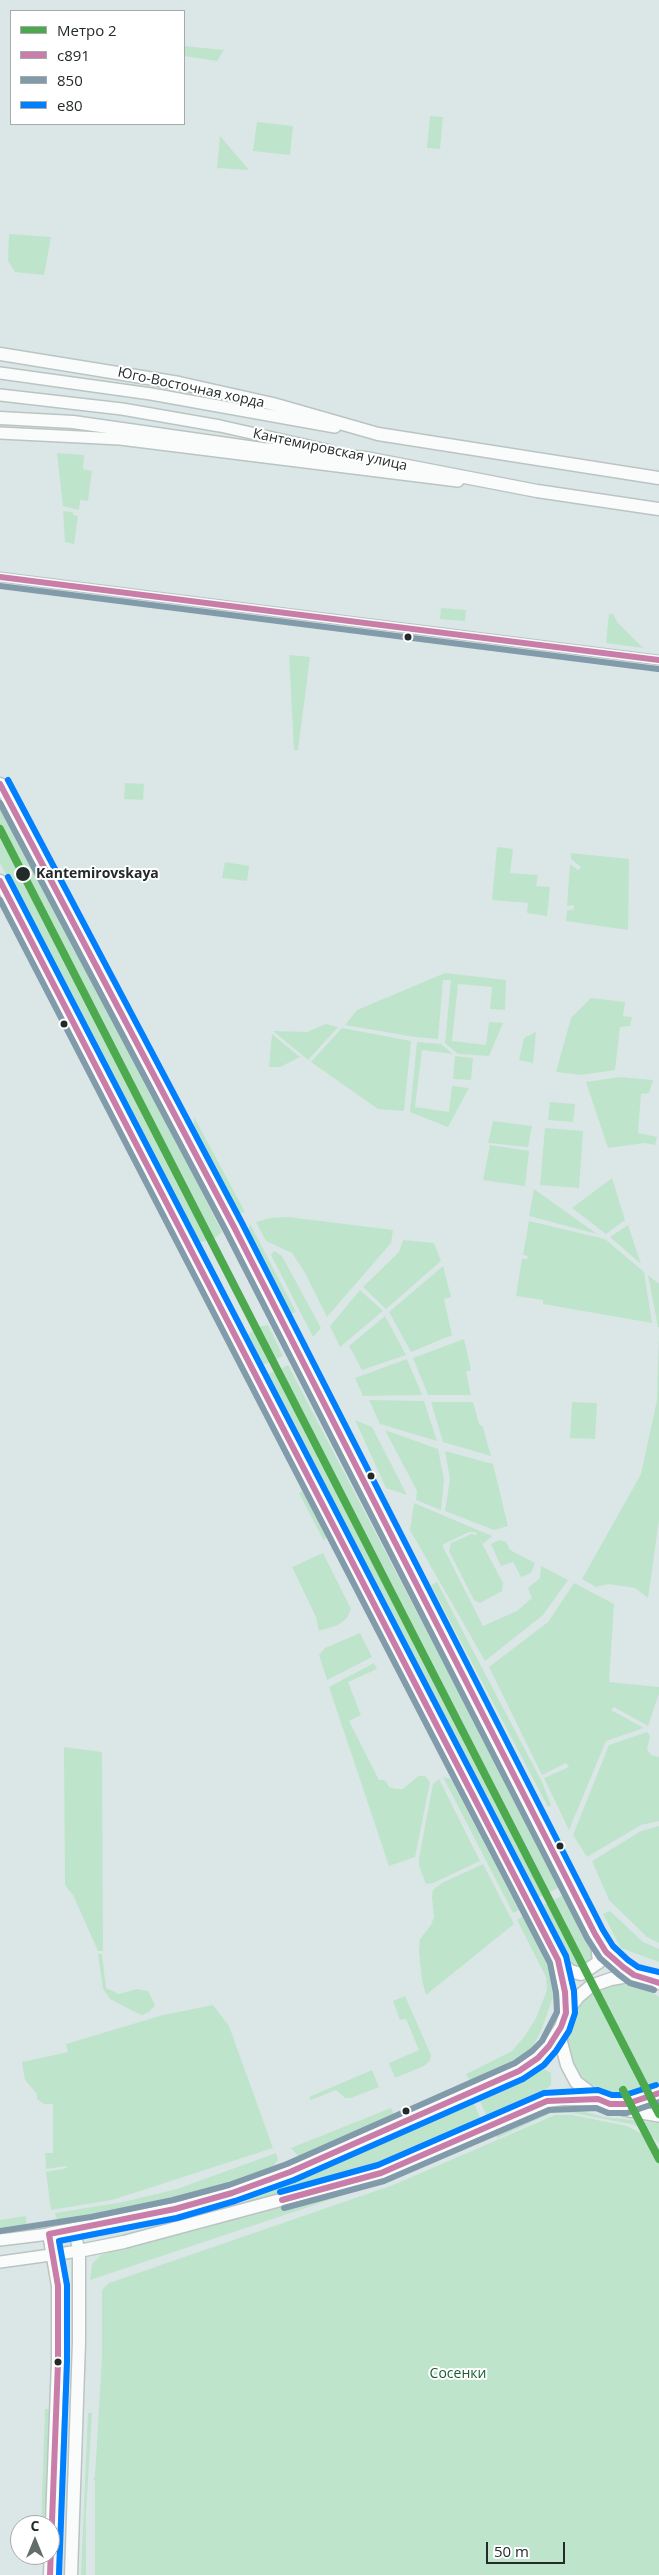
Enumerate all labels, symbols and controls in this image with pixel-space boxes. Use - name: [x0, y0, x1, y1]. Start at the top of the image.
- legend: [10, 10, 185, 125]
- text: Метро 2: [57, 20, 117, 40]
- text: с891: [57, 45, 90, 65]
- text: 850: [57, 70, 83, 90]
- text: е80: [57, 95, 83, 115]
- street label: Юго-Восточная хорда: [116, 364, 266, 412]
- street label: Кантемировская улица: [251, 425, 409, 475]
- unlabelled marker: [403, 632, 413, 642]
- marker: Kantemirovskaya: [14, 865, 32, 883]
- place label: Kantemirovskaya: [36, 866, 159, 882]
- unlabelled marker: [59, 1019, 69, 1029]
- unlabelled marker: [366, 1471, 376, 1481]
- unlabelled marker: [555, 1841, 565, 1851]
- unlabelled marker: [401, 2106, 411, 2116]
- unlabelled marker: [53, 2357, 63, 2367]
- park label: Сосенки: [430, 2366, 486, 2382]
- north arrow: [10, 2515, 60, 2565]
- text: С: [31, 2516, 39, 2535]
- scale bar: [489, 2532, 568, 2564]
- text: 50 m: [494, 2541, 529, 2561]

